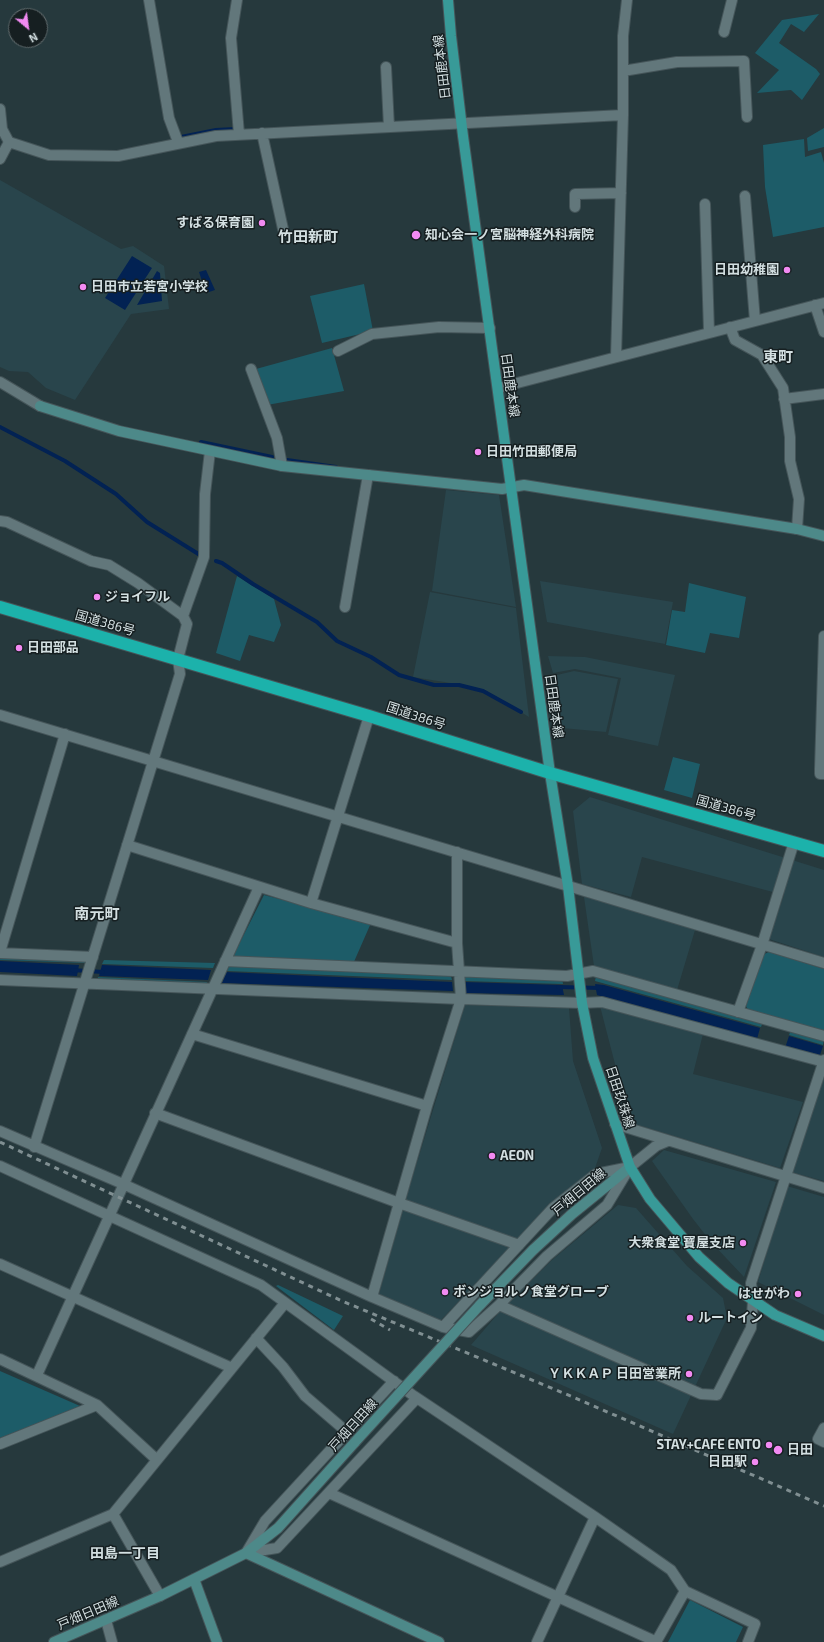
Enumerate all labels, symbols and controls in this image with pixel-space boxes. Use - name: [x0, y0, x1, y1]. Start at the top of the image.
- north arrow: [8, 8, 48, 48]
- text: N: [27, 30, 40, 46]
- street label: 日田鹿本線: [430, 34, 454, 100]
- place label: すばる保育園: [176, 215, 254, 231]
- marker: すばる保育園: [257, 218, 267, 228]
- place label: 知心会一ノ宮脳神経外科病院: [425, 227, 594, 243]
- district label: 竹田新町: [278, 228, 338, 246]
- marker: 知心会一ノ宮脳神経外科病院: [410, 229, 422, 241]
- place label: 日田幼稚園: [714, 262, 779, 278]
- marker: 日田幼稚園: [782, 265, 792, 275]
- place label: 日田市立若宮小学校: [91, 279, 208, 295]
- marker: 日田市立若宮小学校: [78, 282, 88, 292]
- district label: 東町: [763, 348, 793, 366]
- street label: 日田鹿本線: [498, 352, 522, 418]
- place label: 日田竹田郵便局: [486, 444, 577, 460]
- marker: 日田竹田郵便局: [473, 447, 483, 457]
- place label: ジョイフル: [105, 589, 170, 605]
- marker: ジョイフル: [92, 592, 102, 602]
- street label: 国道386号: [73, 607, 137, 639]
- place label: 日田部品: [27, 640, 79, 656]
- marker: 日田部品: [14, 643, 24, 653]
- street label: 日田鹿本線: [542, 673, 566, 739]
- street label: 国道386号: [384, 699, 448, 733]
- street label: 国道386号: [694, 792, 758, 824]
- district label: 南元町: [75, 905, 119, 923]
- street label: 日田玖珠線: [603, 1064, 637, 1130]
- place label: AEON: [500, 1148, 534, 1164]
- marker: AEON: [487, 1151, 497, 1161]
- street label: 戸畑日田線: [549, 1165, 609, 1219]
- place label: 大衆食堂 寶屋支店: [628, 1235, 735, 1251]
- marker: 大衆食堂 寶屋支店: [738, 1238, 748, 1248]
- place label: ボンジョルノ食堂グローブ: [453, 1284, 609, 1300]
- place label: はせがわ: [738, 1286, 790, 1302]
- marker: ボンジョルノ食堂グローブ: [440, 1287, 450, 1297]
- marker: はせがわ: [793, 1289, 803, 1299]
- place label: ルートイン: [698, 1310, 763, 1326]
- marker: ルートイン: [685, 1313, 695, 1323]
- place label: ＹＫＫＡＰ 日田営業所: [548, 1366, 681, 1382]
- marker: ＹＫＫＡＰ 日田営業所: [684, 1369, 694, 1379]
- street label: 戸畑日田線: [325, 1396, 381, 1454]
- place label: STAY+CAFE ENTO: [656, 1437, 761, 1453]
- marker: STAY+CAFE ENTO: [764, 1440, 774, 1450]
- place label: 日田: [787, 1442, 813, 1458]
- marker: 日田: [772, 1444, 784, 1456]
- place label: 日田駅: [708, 1454, 747, 1470]
- marker: 日田駅: [750, 1457, 760, 1467]
- district label: 田島一丁目: [90, 1545, 160, 1561]
- street label: 戸畑日田線: [55, 1593, 121, 1633]

